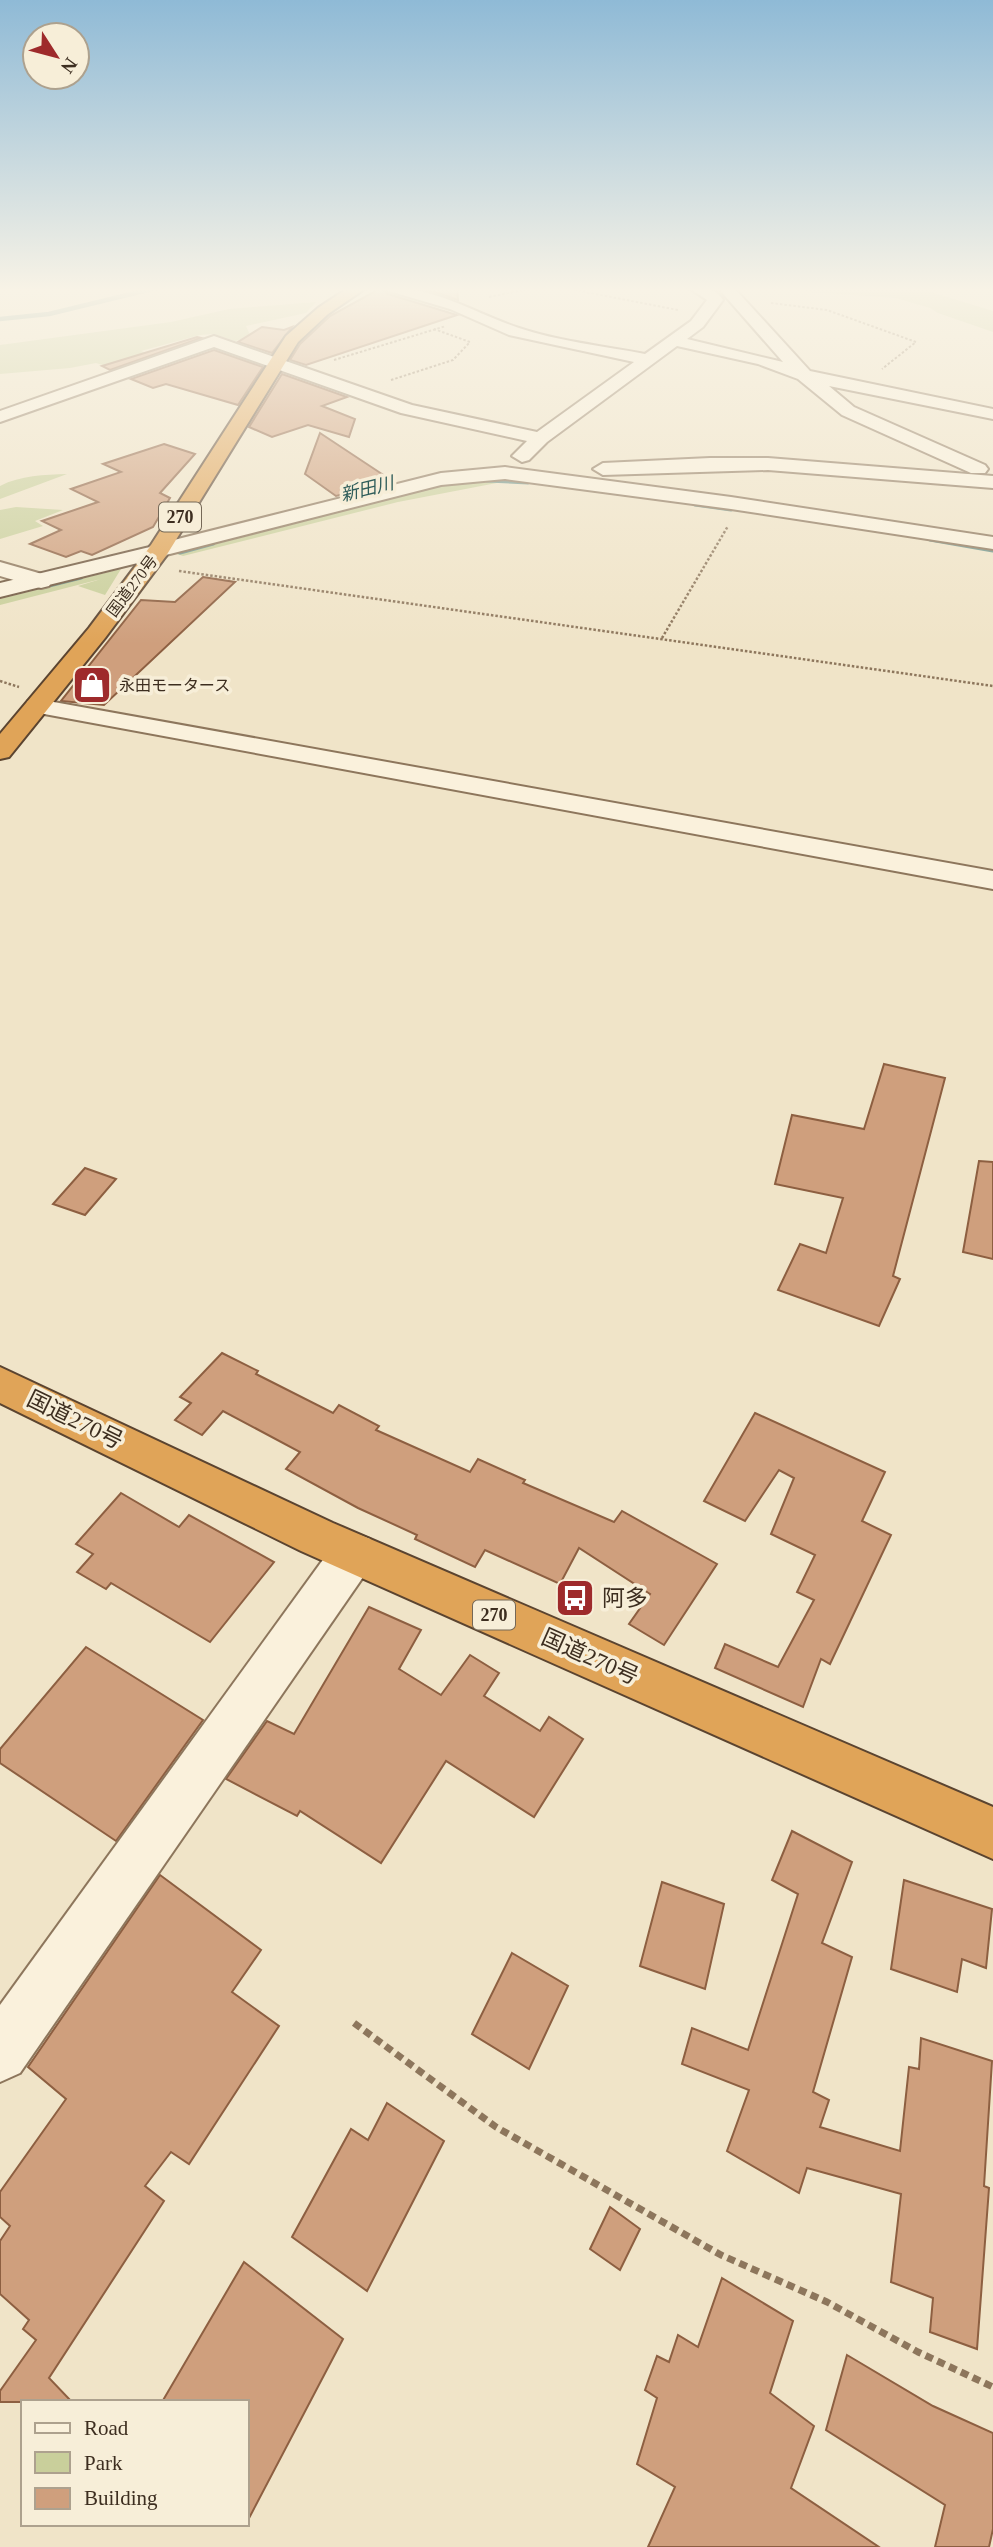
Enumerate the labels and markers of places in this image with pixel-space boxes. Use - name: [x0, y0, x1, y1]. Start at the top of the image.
- shop icon: 永田モータース: [71, 664, 113, 706]
- place label: 永田モータース: [119, 677, 230, 694]
- bus stop icon: 阿多: [554, 1577, 596, 1619]
- place label: 阿多: [602, 1586, 648, 1611]

